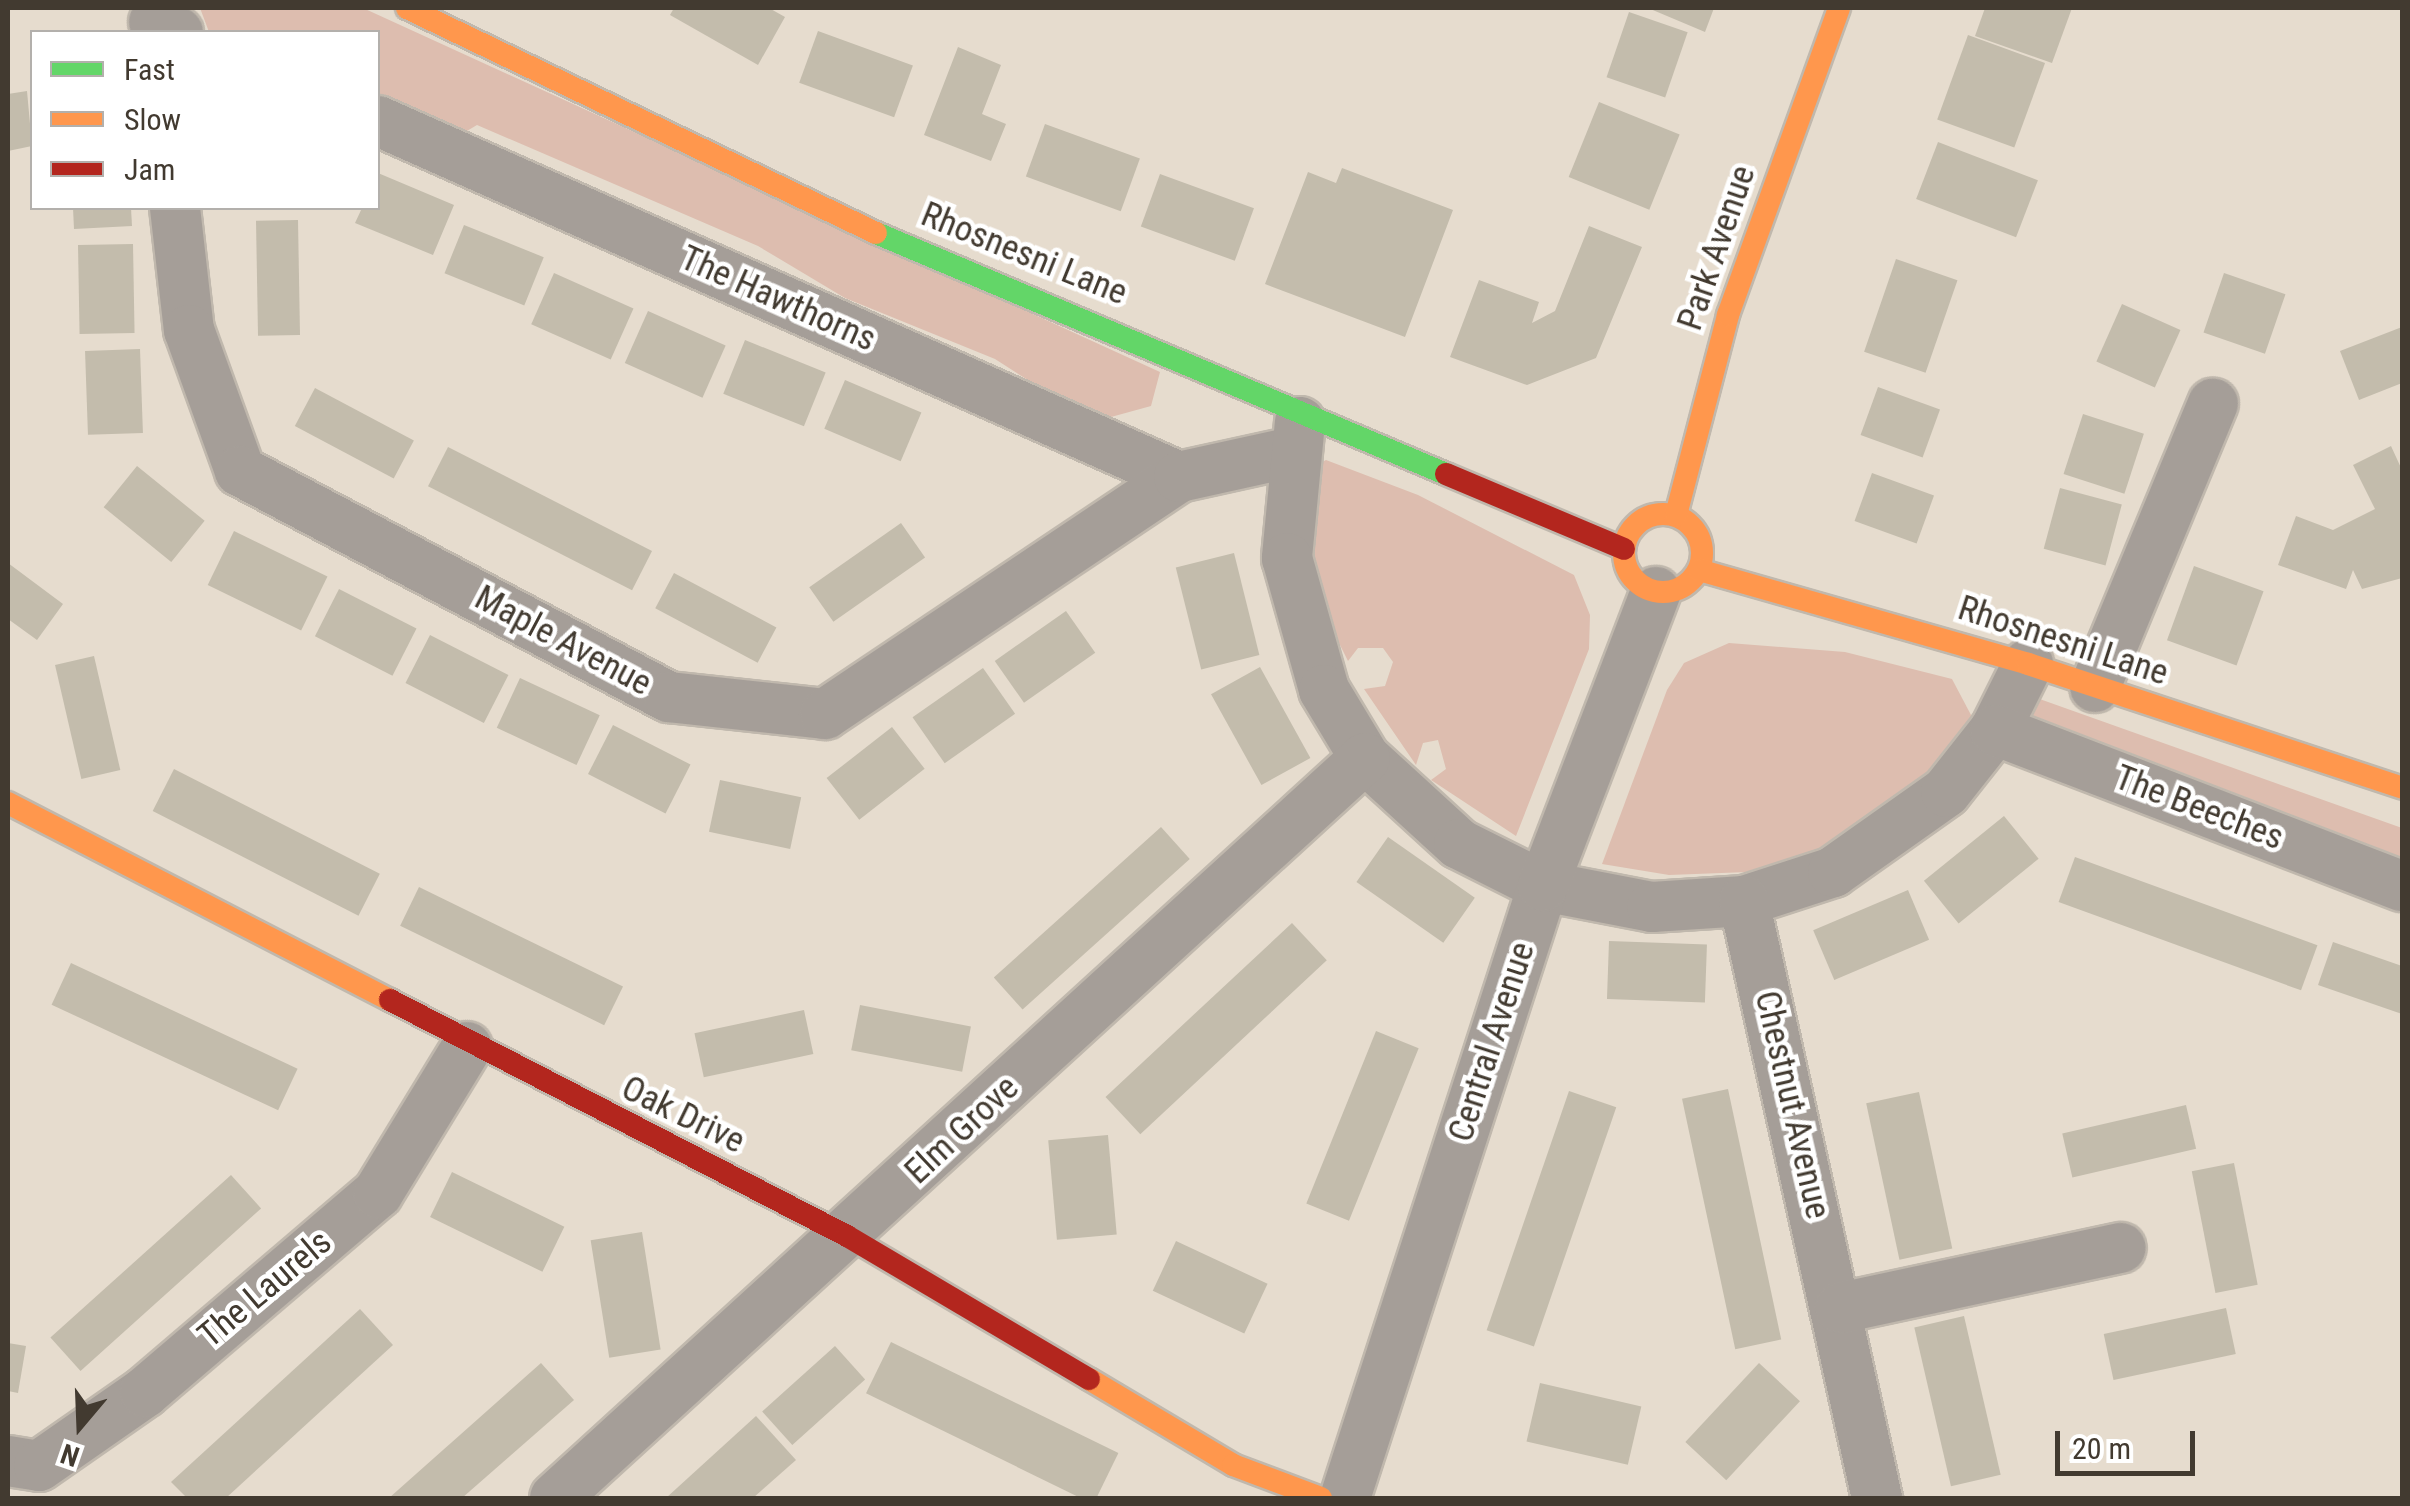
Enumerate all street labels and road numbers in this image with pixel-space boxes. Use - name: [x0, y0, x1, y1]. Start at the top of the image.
- street label: Park Avenue: [1669, 160, 1765, 336]
- street label: Rhosnesni Lane: [915, 194, 1133, 314]
- street label: The Hawthorns: [674, 237, 882, 361]
- street label: Maple Avenue: [468, 577, 658, 705]
- street label: Rhosnesni Lane: [1953, 587, 2173, 695]
- street label: The Beeches: [2109, 757, 2289, 859]
- street label: Central Avenue: [1440, 937, 1544, 1147]
- street label: Chestnut Avenue: [1745, 987, 1839, 1223]
- street label: Oak Drive: [615, 1067, 751, 1163]
- street label: Elm Grove: [897, 1067, 1027, 1193]
- street label: The Laurels: [190, 1221, 340, 1357]

